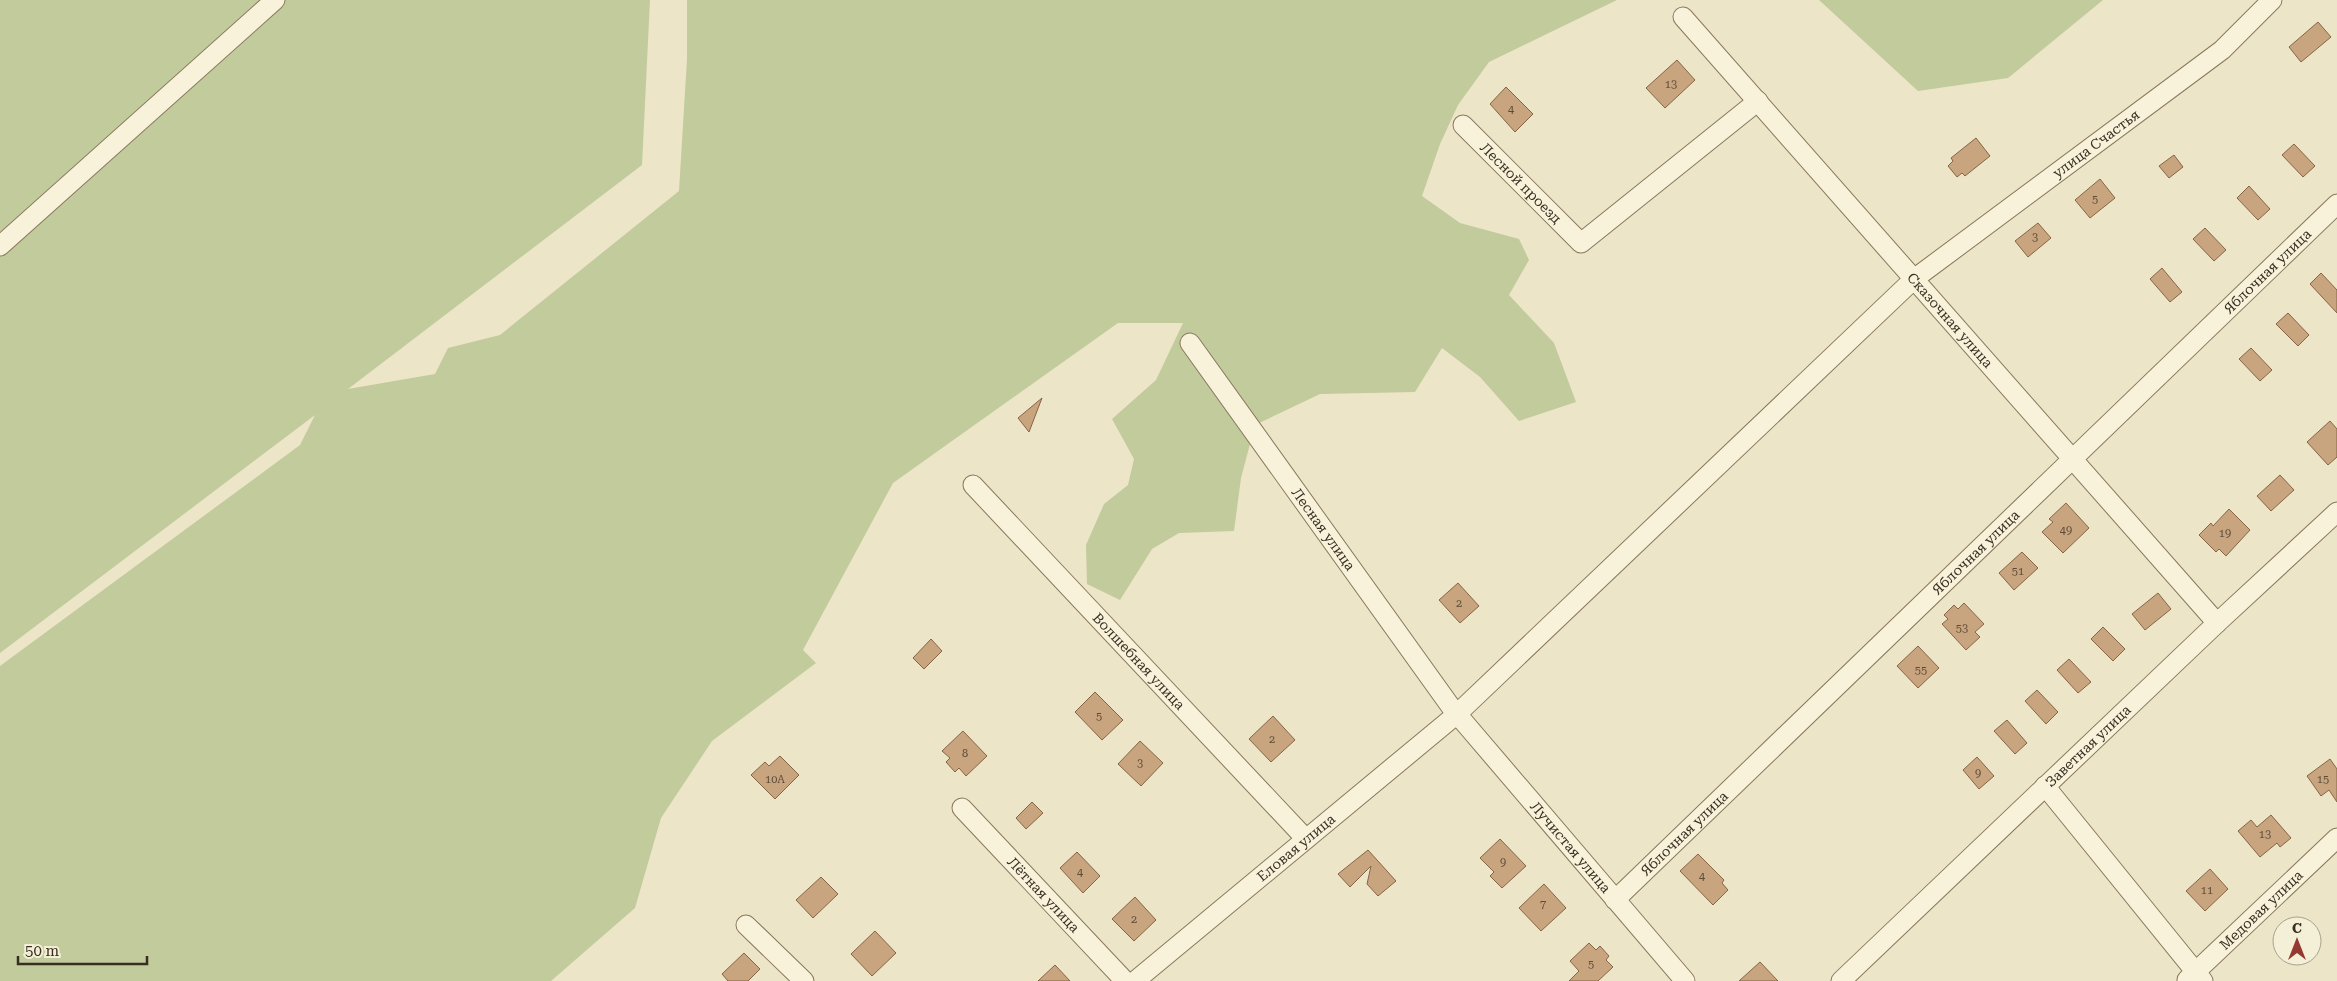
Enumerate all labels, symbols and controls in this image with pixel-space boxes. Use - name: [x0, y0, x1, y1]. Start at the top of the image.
- house number: 13: [1665, 78, 1677, 91]
- house number: 4: [1508, 103, 1515, 116]
- street label: улица Счастья: [2050, 106, 2142, 181]
- street label: Лесной проезд: [1477, 139, 1565, 227]
- house number: 5: [2092, 193, 2098, 206]
- street label: Яблочная улица: [2220, 225, 2314, 317]
- house number: 3: [2032, 231, 2038, 244]
- street label: Сказочная улица: [1904, 269, 1996, 371]
- street label: Лесная улица: [1289, 485, 1359, 574]
- street label: Яблочная улица: [1929, 506, 2023, 598]
- house number: 49: [2060, 524, 2072, 537]
- house number: 19: [2219, 527, 2231, 540]
- house number: 51: [2012, 565, 2024, 578]
- house number: 2: [1456, 597, 1462, 610]
- street label: Волшебная улица: [1090, 610, 1188, 713]
- house number: 53: [1956, 622, 1968, 635]
- house number: 55: [1915, 664, 1927, 677]
- street label: Заветная улица: [2042, 701, 2134, 790]
- house number: 5: [1096, 710, 1102, 723]
- house number: 2: [1269, 733, 1275, 746]
- house number: 8: [962, 747, 968, 760]
- house number: 3: [1137, 757, 1143, 770]
- house number: 9: [1975, 767, 1981, 780]
- house number: 10А: [765, 773, 785, 786]
- house number: 15: [2317, 773, 2329, 786]
- street label: Яблочная улица: [1637, 787, 1731, 879]
- street label: Лучистая улица: [1527, 798, 1614, 896]
- street label: Еловая улица: [1254, 810, 1338, 885]
- house number: 13: [2259, 828, 2271, 841]
- street label: Лётная улица: [1004, 854, 1083, 936]
- house number: 9: [1500, 856, 1506, 869]
- house number: 4: [1077, 866, 1084, 879]
- street label: Медовая улица: [2216, 867, 2306, 953]
- house number: 4: [1699, 870, 1706, 883]
- house number: 11: [2201, 884, 2213, 897]
- house number: 7: [1540, 898, 1546, 911]
- house number: 2: [1131, 913, 1137, 926]
- north arrow: [2272, 916, 2322, 966]
- text: С: [2292, 920, 2302, 936]
- scale bar: [18, 934, 146, 966]
- text: 50 m: [25, 942, 60, 960]
- house number: 5: [1588, 958, 1594, 971]

